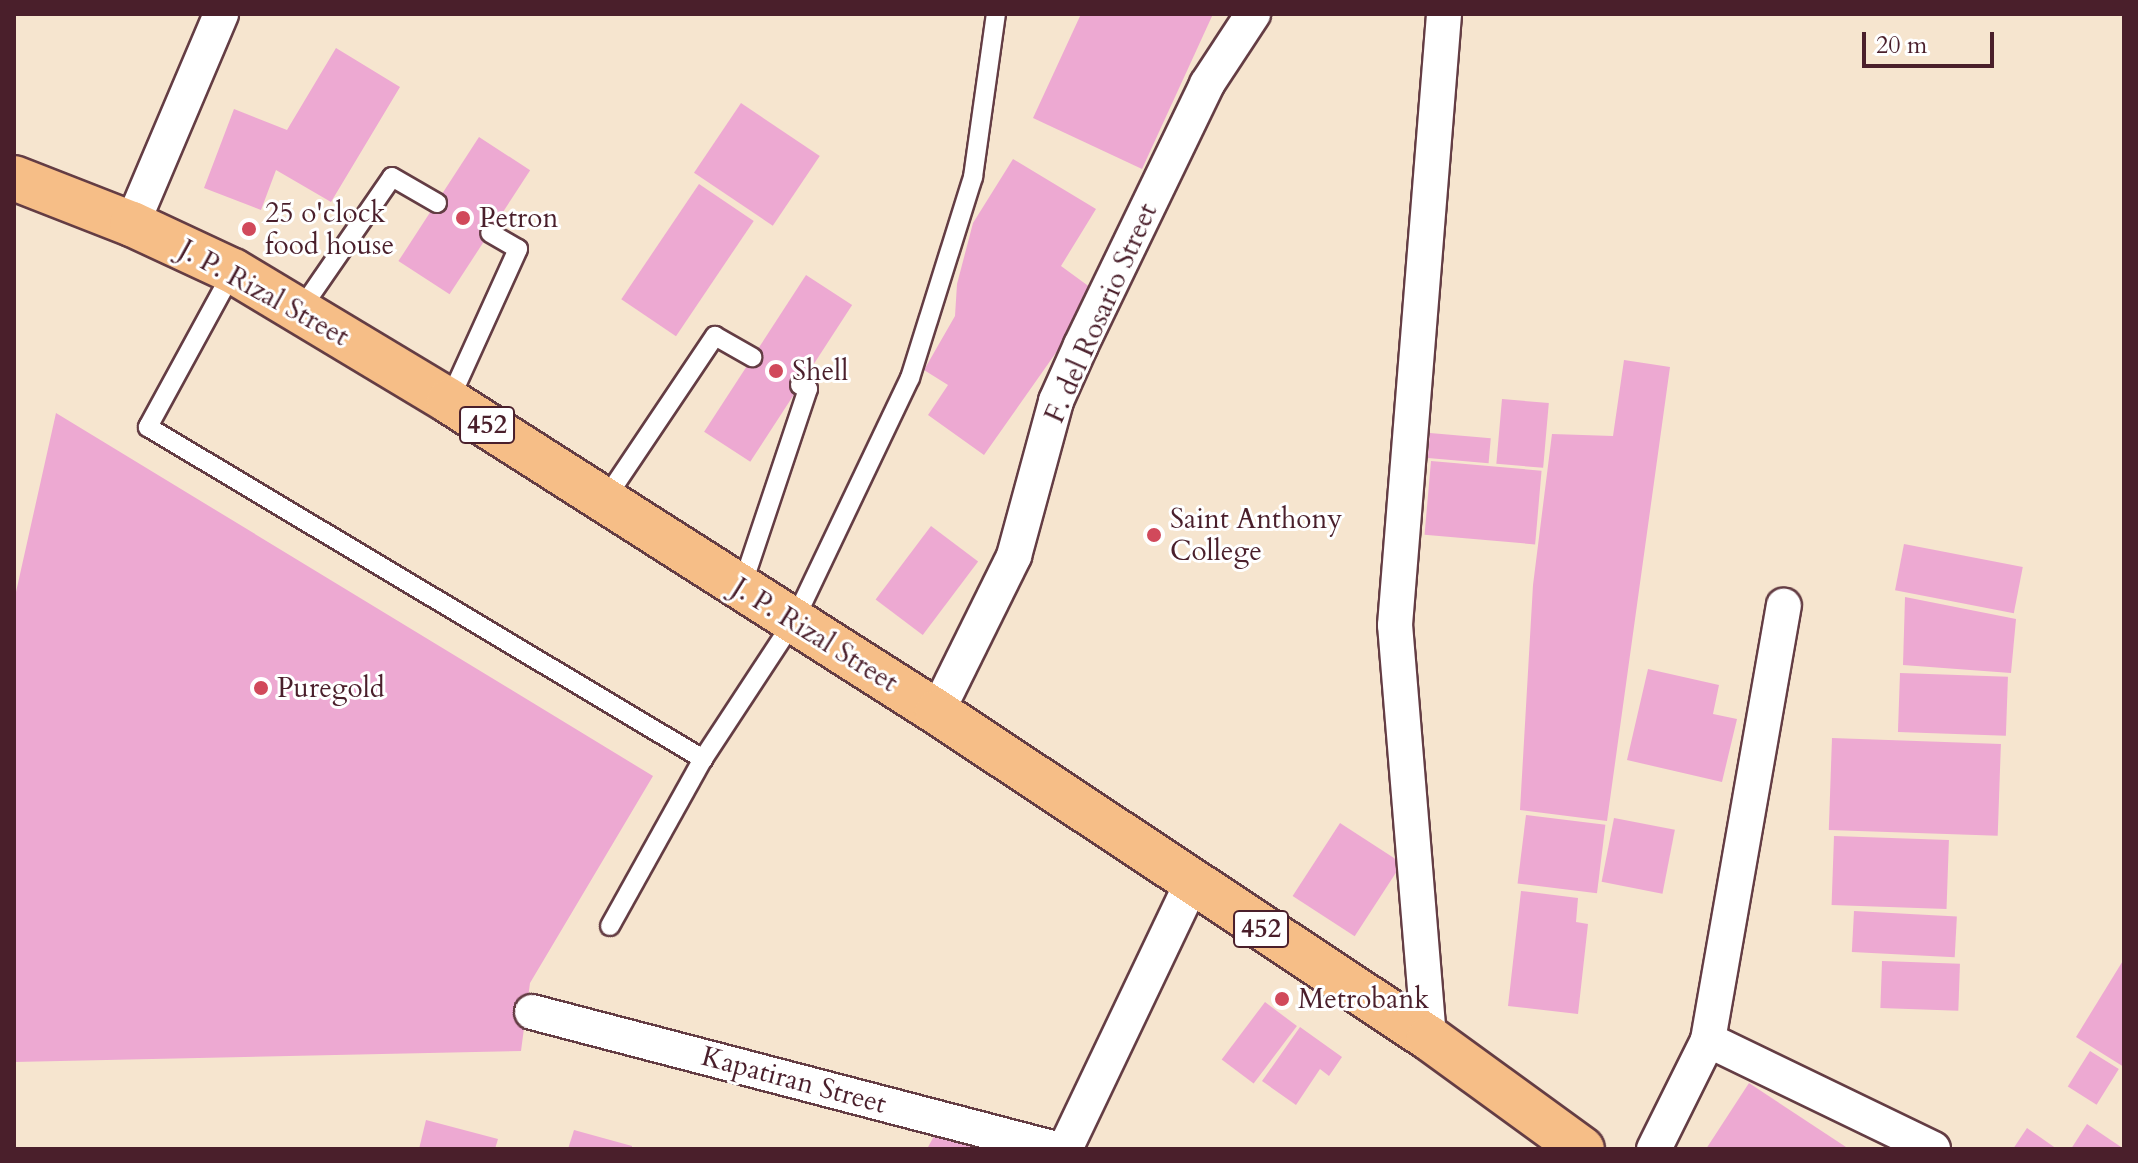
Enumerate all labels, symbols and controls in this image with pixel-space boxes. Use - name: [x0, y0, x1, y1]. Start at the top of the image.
- scale bar: [1866, 16, 1998, 66]
- text: 20 m: [1876, 29, 1927, 62]
- place label: 25 o'clock food house: [265, 196, 394, 262]
- street label: F. del Rosario Street: [1037, 198, 1165, 428]
- place label: Petron: [479, 201, 558, 235]
- marker: Petron: [454, 209, 472, 227]
- marker: 25 o'clock food house: [240, 220, 258, 238]
- street label: J. P. Rizal Street: [173, 232, 355, 354]
- place label: Shell: [792, 354, 848, 388]
- marker: Shell: [767, 362, 785, 380]
- road number: 452: [459, 403, 515, 447]
- place label: Saint Anthony College: [1170, 502, 1342, 568]
- marker: Saint Anthony College: [1145, 526, 1163, 544]
- street label: J. P. Rizal Street: [726, 571, 904, 699]
- place label: Puregold: [277, 671, 385, 705]
- marker: Puregold: [252, 679, 270, 697]
- road number: 452: [1233, 907, 1289, 951]
- place label: Metrobank: [1298, 982, 1429, 1016]
- marker: Metrobank: [1273, 990, 1291, 1008]
- street label: Kapatiran Street: [698, 1039, 890, 1121]

